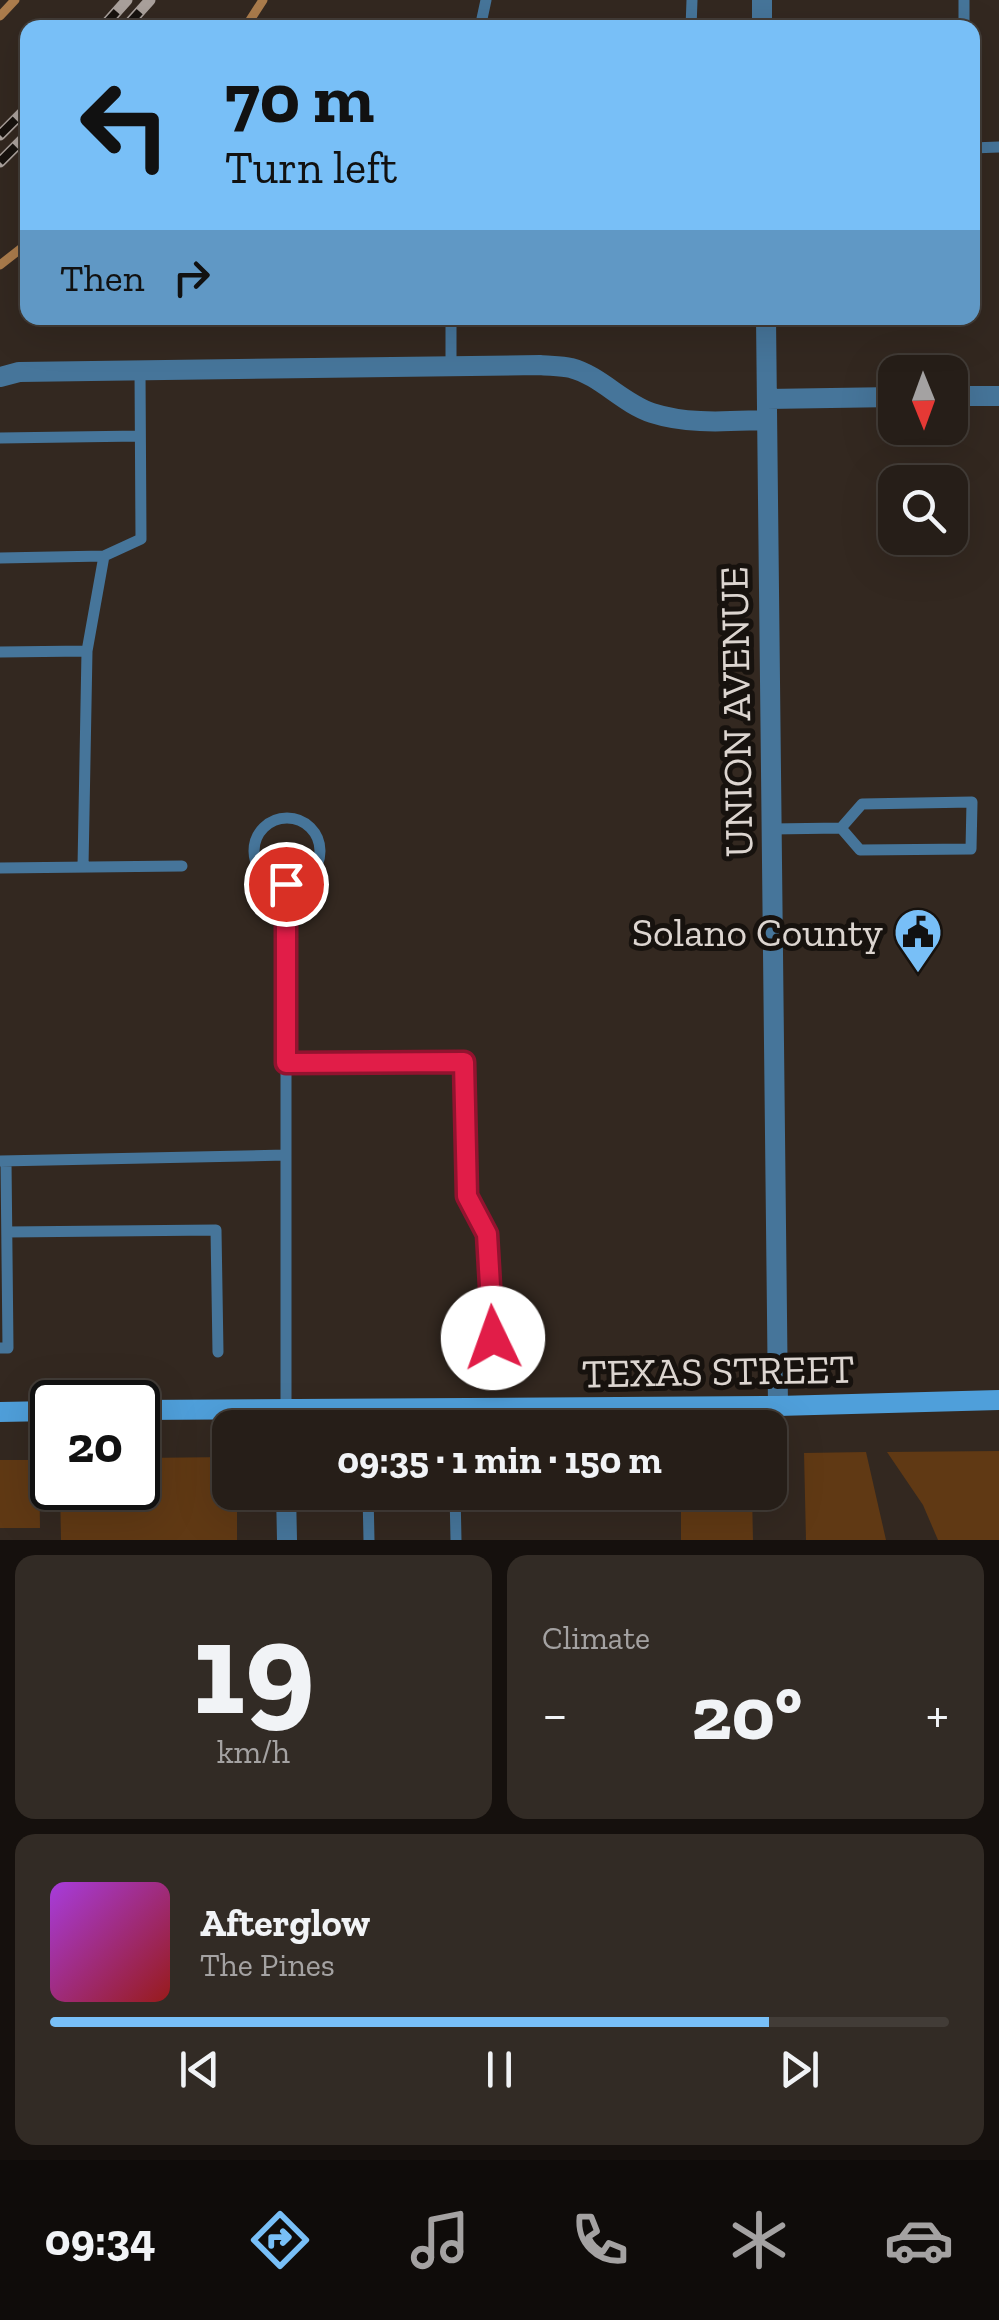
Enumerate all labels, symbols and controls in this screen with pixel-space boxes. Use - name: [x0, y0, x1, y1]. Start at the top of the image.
- text: 70 m: [225, 56, 374, 140]
- icon: left: [60, 60, 190, 190]
- text: Turn left: [225, 141, 397, 195]
- icon: right: [164, 250, 219, 305]
- text: Then: [60, 255, 144, 301]
- north arrow: [878, 355, 968, 445]
- map controls: [878, 355, 968, 555]
- button: search: [878, 465, 968, 555]
- street label: UNION AVENUE: [709, 566, 763, 858]
- pin: [244, 842, 329, 927]
- icon: arrive: [259, 857, 314, 912]
- public building icon: Solano County: [892, 906, 944, 974]
- place label: Solano County: [632, 908, 884, 956]
- position arrow: [441, 1286, 545, 1390]
- street label: TEXAS STREET: [581, 1345, 855, 1397]
- speed limit sign: 20: [30, 1380, 160, 1510]
- text: 09:35 · 1 min · 150 m: [337, 1437, 662, 1483]
- text: 19: [192, 1590, 315, 1746]
- text: Climate: [542, 1619, 650, 1657]
- text: 20°: [691, 1668, 802, 1758]
- text: −: [542, 1681, 568, 1747]
- text: +: [926, 1681, 949, 1747]
- text: km/h: [217, 1733, 290, 1771]
- text: Afterglow: [200, 1900, 370, 1946]
- text: The Pines: [200, 1946, 335, 1984]
- icon: previous: [172, 2042, 227, 2097]
- icon: pause: [472, 2042, 527, 2097]
- icon: next: [772, 2042, 827, 2097]
- icon: directions: [245, 2205, 315, 2275]
- icon: music: [405, 2205, 475, 2275]
- icon: phone: [565, 2205, 635, 2275]
- icon: climate: [724, 2205, 794, 2275]
- icon: car: [884, 2205, 954, 2275]
- text: 09:34: [45, 2213, 156, 2267]

